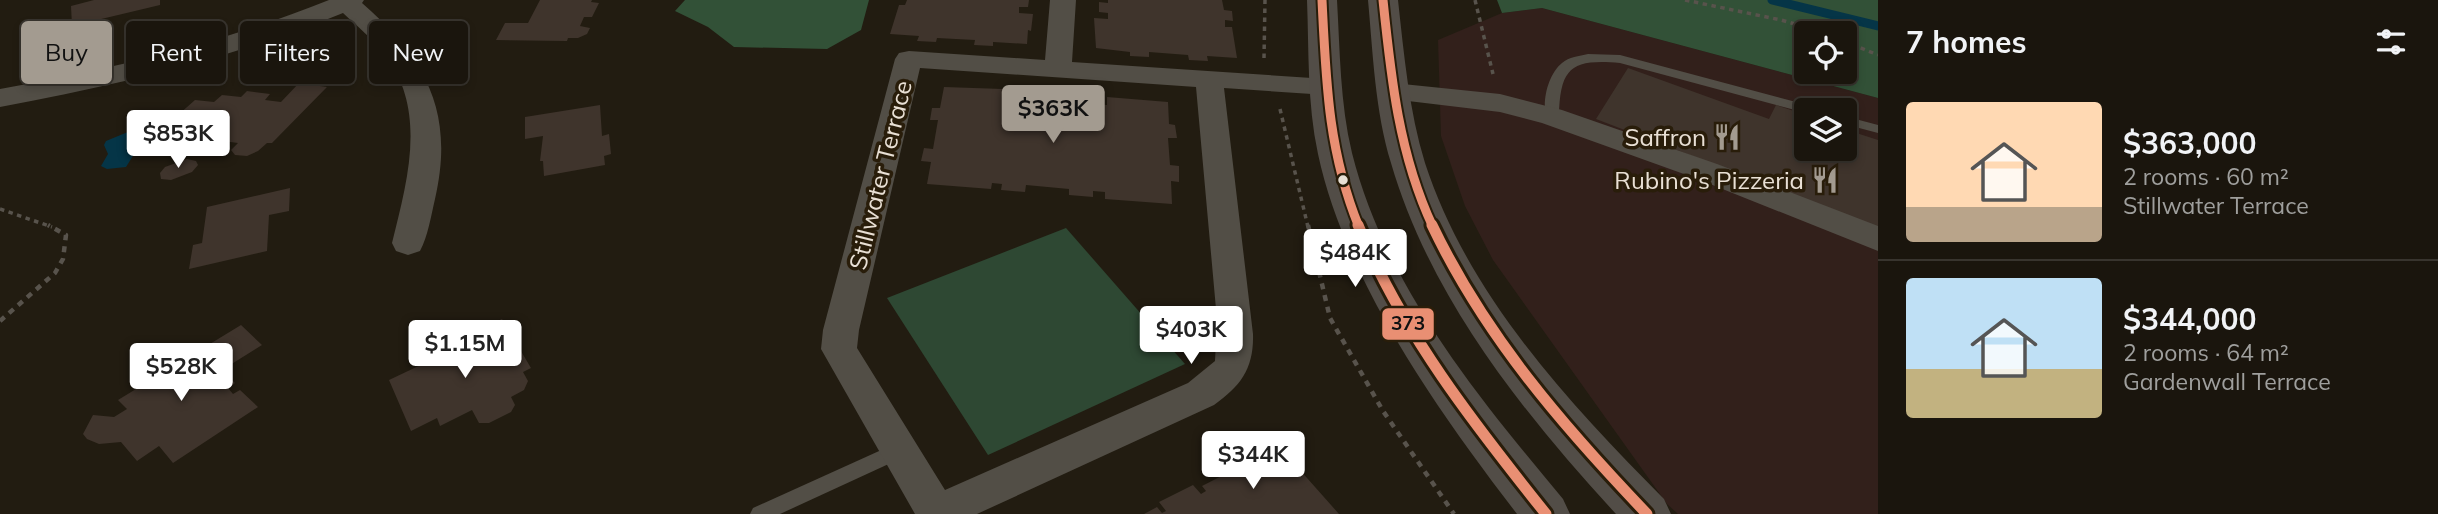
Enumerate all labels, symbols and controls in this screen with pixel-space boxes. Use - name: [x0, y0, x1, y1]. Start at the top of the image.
- chip: Buy: [21, 21, 112, 84]
- chip: Rent: [126, 21, 226, 84]
- chip: Filters: [240, 21, 355, 84]
- chip: New: [369, 21, 468, 84]
- map controls: [1794, 21, 1857, 161]
- button: locate: [1794, 21, 1857, 84]
- text: 7 homes: [1906, 23, 2027, 61]
- icon: filters: [2372, 23, 2410, 61]
- street label: Stillwater Terrace: [842, 77, 918, 273]
- pin: $363K: [1004, 86, 1102, 145]
- text: $363K: [1018, 93, 1088, 122]
- button: layers: [1794, 98, 1857, 161]
- pin: $853K: [129, 110, 227, 170]
- text: $853K: [143, 118, 213, 147]
- place label: Saffron: [1624, 122, 1706, 152]
- restaurant icon: Saffron: [1712, 122, 1742, 152]
- text: $363,000: [2123, 124, 2256, 162]
- icon: home: [1962, 130, 2046, 214]
- text: 2 rooms · 60 m²: [2123, 162, 2289, 191]
- place label: Rubino's Pizzeria: [1614, 165, 1804, 195]
- restaurant icon: Rubino's Pizzeria: [1810, 165, 1840, 195]
- unlabelled marker: [1336, 173, 1350, 187]
- text: Stillwater Terrace: [2123, 191, 2309, 220]
- pin: $484K: [1306, 230, 1404, 289]
- text: $484K: [1320, 237, 1390, 266]
- text: $344,000: [2123, 300, 2256, 338]
- pin: $403K: [1142, 306, 1240, 366]
- icon: home: [1962, 306, 2046, 390]
- line badge: 373: [1381, 307, 1435, 341]
- text: 373: [1391, 311, 1425, 335]
- text: $403K: [1156, 314, 1226, 343]
- pin: $1.15M: [408, 320, 522, 380]
- text: $1.15M: [425, 328, 505, 357]
- text: 2 rooms · 64 m²: [2123, 338, 2289, 367]
- pin: $528K: [132, 344, 230, 403]
- text: $528K: [146, 351, 216, 380]
- text: Gardenwall Terrace: [2123, 367, 2331, 396]
- pin: $344K: [1204, 432, 1302, 491]
- text: $344K: [1218, 439, 1288, 468]

